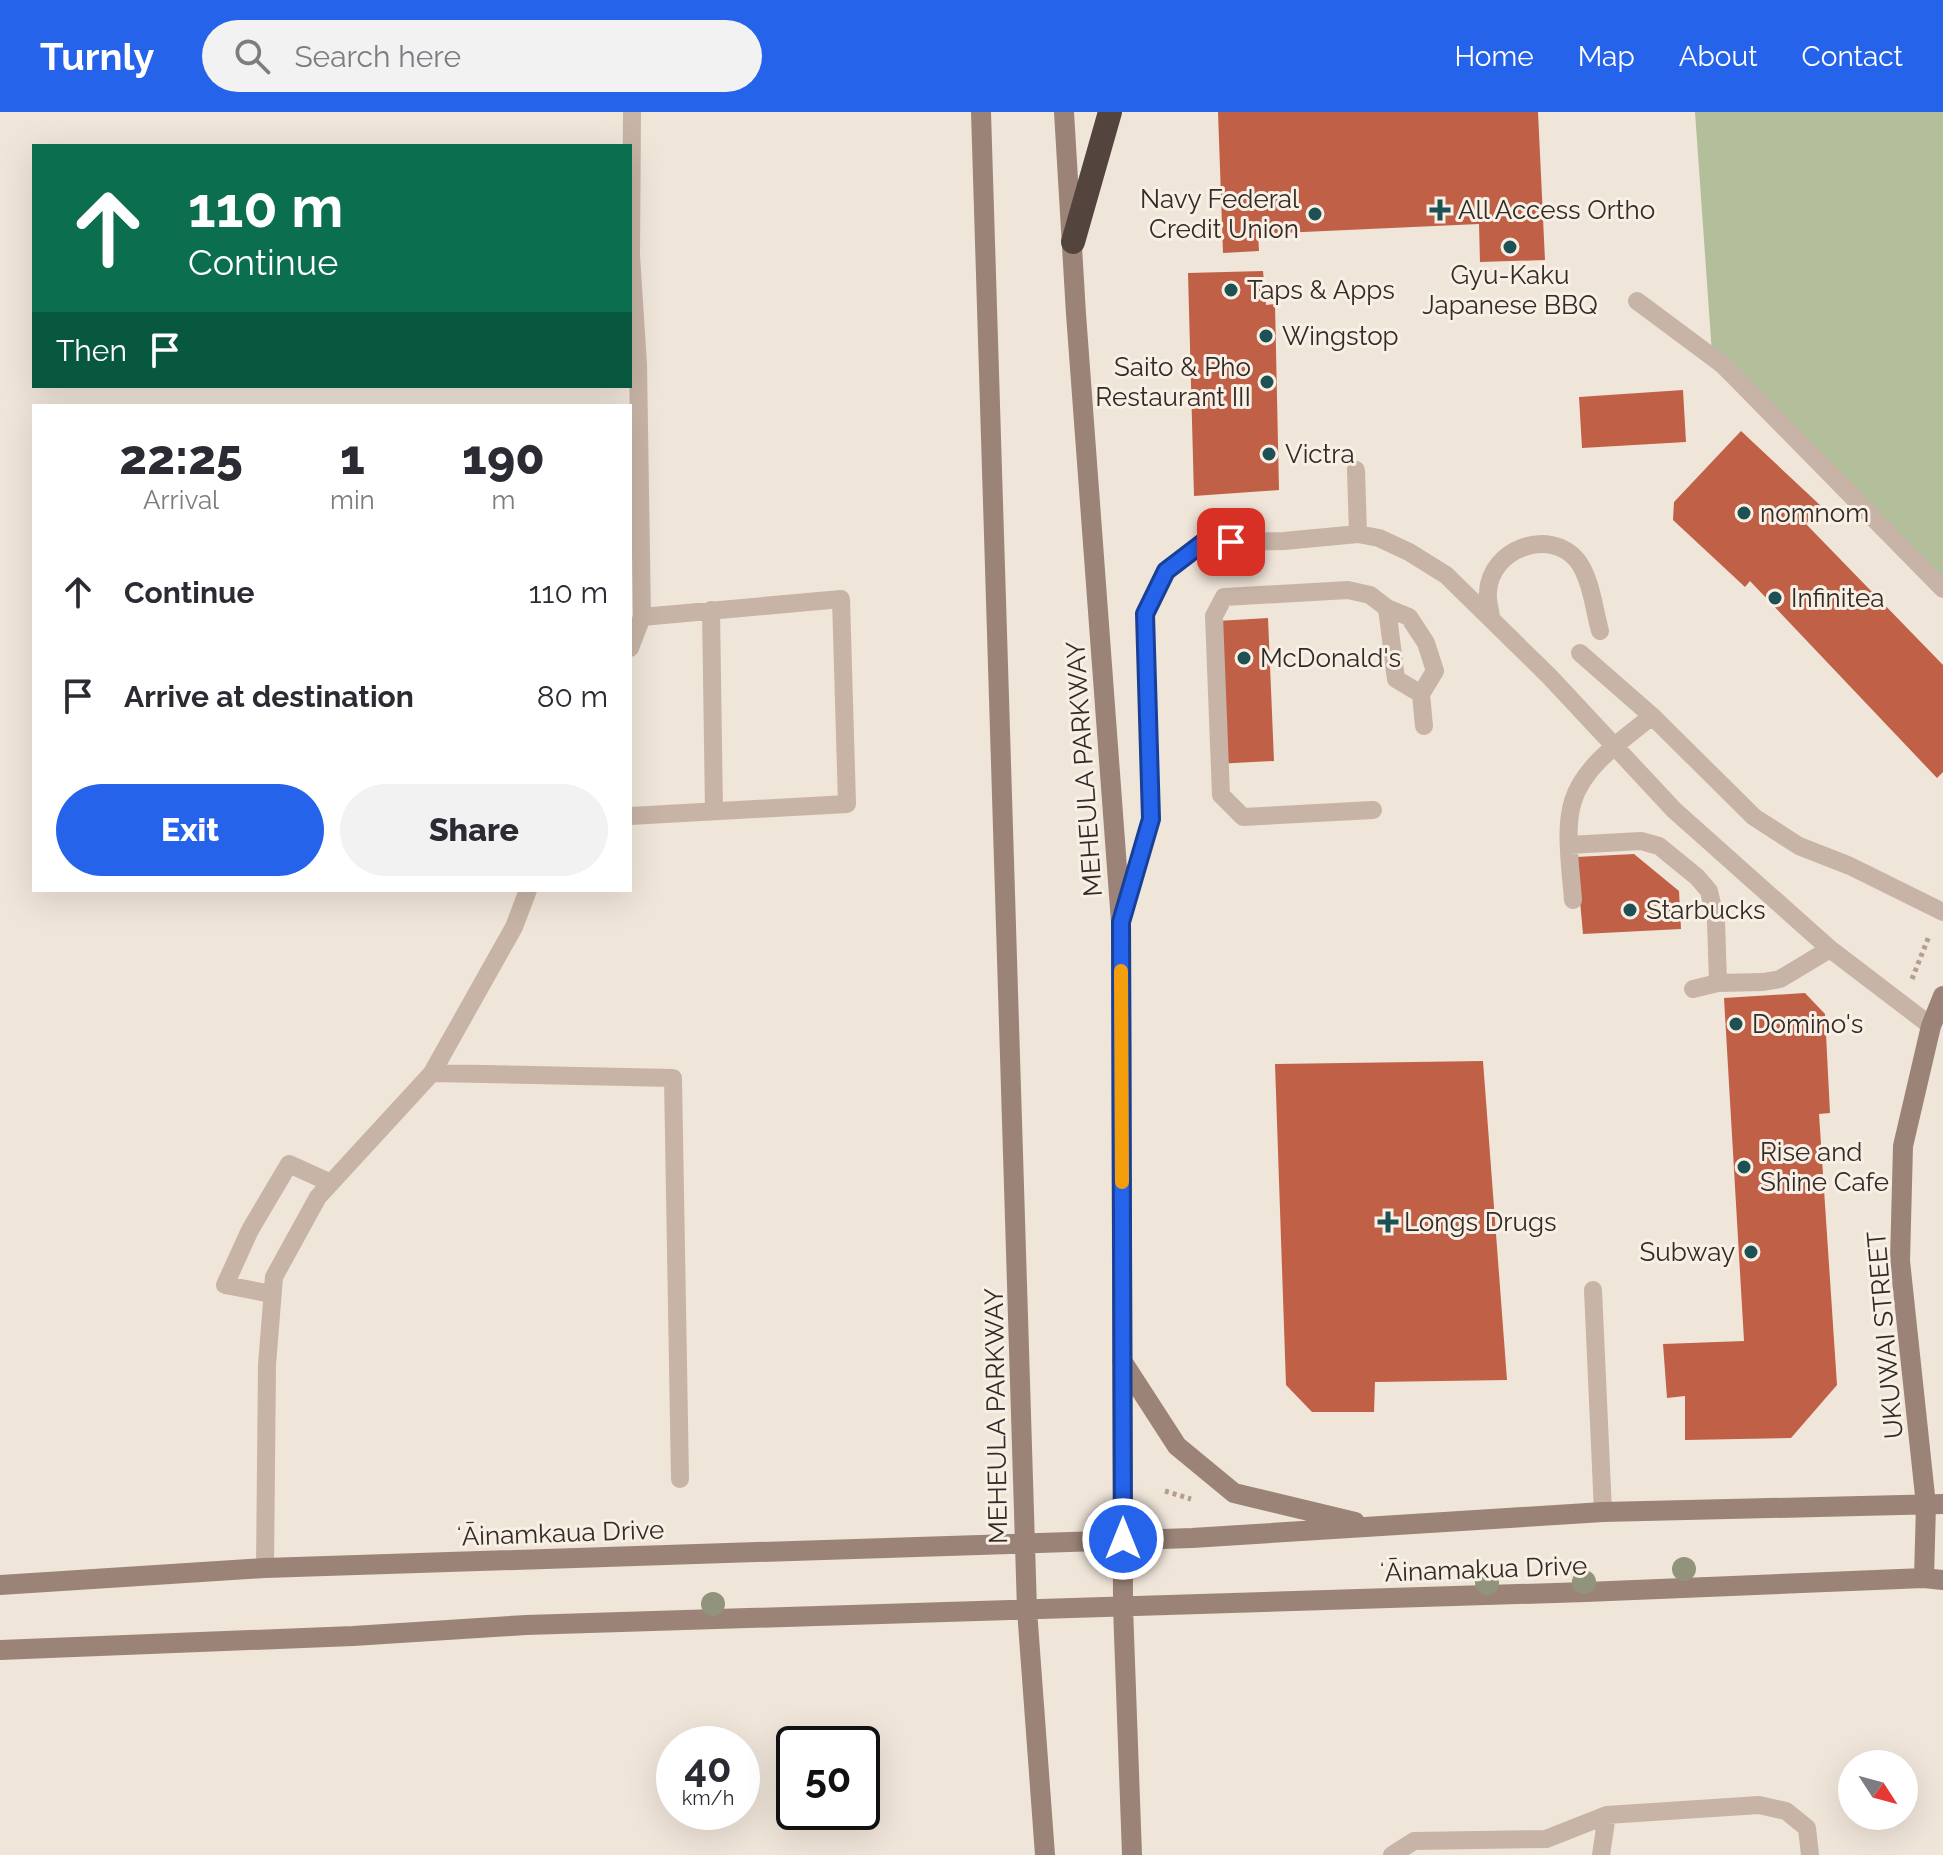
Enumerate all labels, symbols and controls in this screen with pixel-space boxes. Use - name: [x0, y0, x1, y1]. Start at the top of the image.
- search box: [202, 20, 762, 92]
- text: Turnly: [40, 34, 154, 79]
- icon: search: [230, 34, 274, 78]
- text: Search here: [294, 39, 461, 74]
- text: Home: [1454, 40, 1534, 73]
- text: Map: [1578, 40, 1635, 73]
- text: About: [1679, 40, 1758, 73]
- text: Contact: [1802, 40, 1903, 73]
- text: 110 m: [188, 174, 343, 240]
- icon: ahead: [56, 176, 160, 280]
- place label: Navy Federal Credit Union: [1140, 184, 1300, 244]
- place label: All Access Ortho: [1458, 195, 1655, 225]
- marker: All Access Ortho: [1429, 199, 1451, 221]
- marker: Navy Federal Credit Union: [1306, 205, 1324, 223]
- marker: Gyu-Kaku Japanese BBQ: [1501, 238, 1519, 256]
- text: Continue: [188, 241, 338, 283]
- place label: Gyu-Kaku Japanese BBQ: [1422, 260, 1598, 320]
- place label: Taps & Apps: [1247, 275, 1395, 305]
- marker: Taps & Apps: [1222, 281, 1240, 299]
- place label: Wingstop: [1282, 321, 1399, 351]
- marker: Wingstop: [1257, 327, 1275, 345]
- icon: arrive: [143, 328, 187, 372]
- text: Then: [56, 333, 127, 368]
- place label: Saito & Pho Restaurant III: [1095, 352, 1251, 412]
- marker: Saito & Pho Restaurant III: [1258, 373, 1276, 391]
- text: 22:25: [119, 429, 243, 485]
- text: 1: [340, 429, 365, 485]
- text: 190: [462, 429, 545, 485]
- place label: Victra: [1285, 439, 1355, 469]
- marker: Victra: [1260, 445, 1278, 463]
- text: Arrival: [143, 485, 219, 515]
- text: min: [330, 485, 375, 515]
- text: m: [491, 485, 515, 515]
- place label: nomnom: [1760, 498, 1869, 528]
- marker: nomnom: [1735, 504, 1753, 522]
- pin: [1197, 508, 1265, 576]
- icon: arrive: [1209, 520, 1253, 564]
- icon: ahead: [56, 570, 100, 614]
- text: Continue: [124, 575, 255, 610]
- text: 110 m: [529, 575, 608, 610]
- place label: Infinitea: [1791, 583, 1884, 613]
- marker: Infinitea: [1766, 589, 1784, 607]
- street label: MEHEULA PARKWAY: [1060, 640, 1108, 898]
- place label: McDonald's: [1260, 643, 1401, 673]
- marker: McDonald's: [1235, 649, 1253, 667]
- icon: arrive: [56, 674, 100, 718]
- text: Arrive at destination: [124, 679, 414, 714]
- text: 80 m: [537, 679, 608, 714]
- button: Exit: [56, 784, 324, 876]
- button: Share: [340, 784, 608, 876]
- place label: Starbucks: [1646, 895, 1766, 925]
- marker: Starbucks: [1621, 901, 1639, 919]
- place label: Domino's: [1752, 1009, 1863, 1039]
- marker: Domino's: [1727, 1015, 1745, 1033]
- place label: Rise and Shine Cafe: [1760, 1137, 1889, 1197]
- marker: Rise and Shine Cafe: [1735, 1158, 1753, 1176]
- place label: Longs Drugs: [1404, 1207, 1557, 1237]
- marker: Longs Drugs: [1379, 1213, 1397, 1231]
- street label: UKUWAI STREET: [1861, 1230, 1909, 1440]
- place label: Subway: [1640, 1237, 1735, 1267]
- marker: Subway: [1742, 1243, 1760, 1261]
- street label: MEHEULA PARKWAY: [979, 1288, 1013, 1544]
- position arrow: [1081, 1497, 1165, 1581]
- street label: ʻĀinamkaua Drive: [457, 1513, 665, 1552]
- street label: ʻĀinamakua Drive: [1380, 1549, 1588, 1588]
- speed limit sign: 50: [776, 1726, 880, 1830]
- text: 40: [684, 1744, 732, 1791]
- north arrow: [1838, 1750, 1918, 1830]
- map controls: [1838, 1750, 1918, 1830]
- text: km/h: [682, 1786, 734, 1810]

